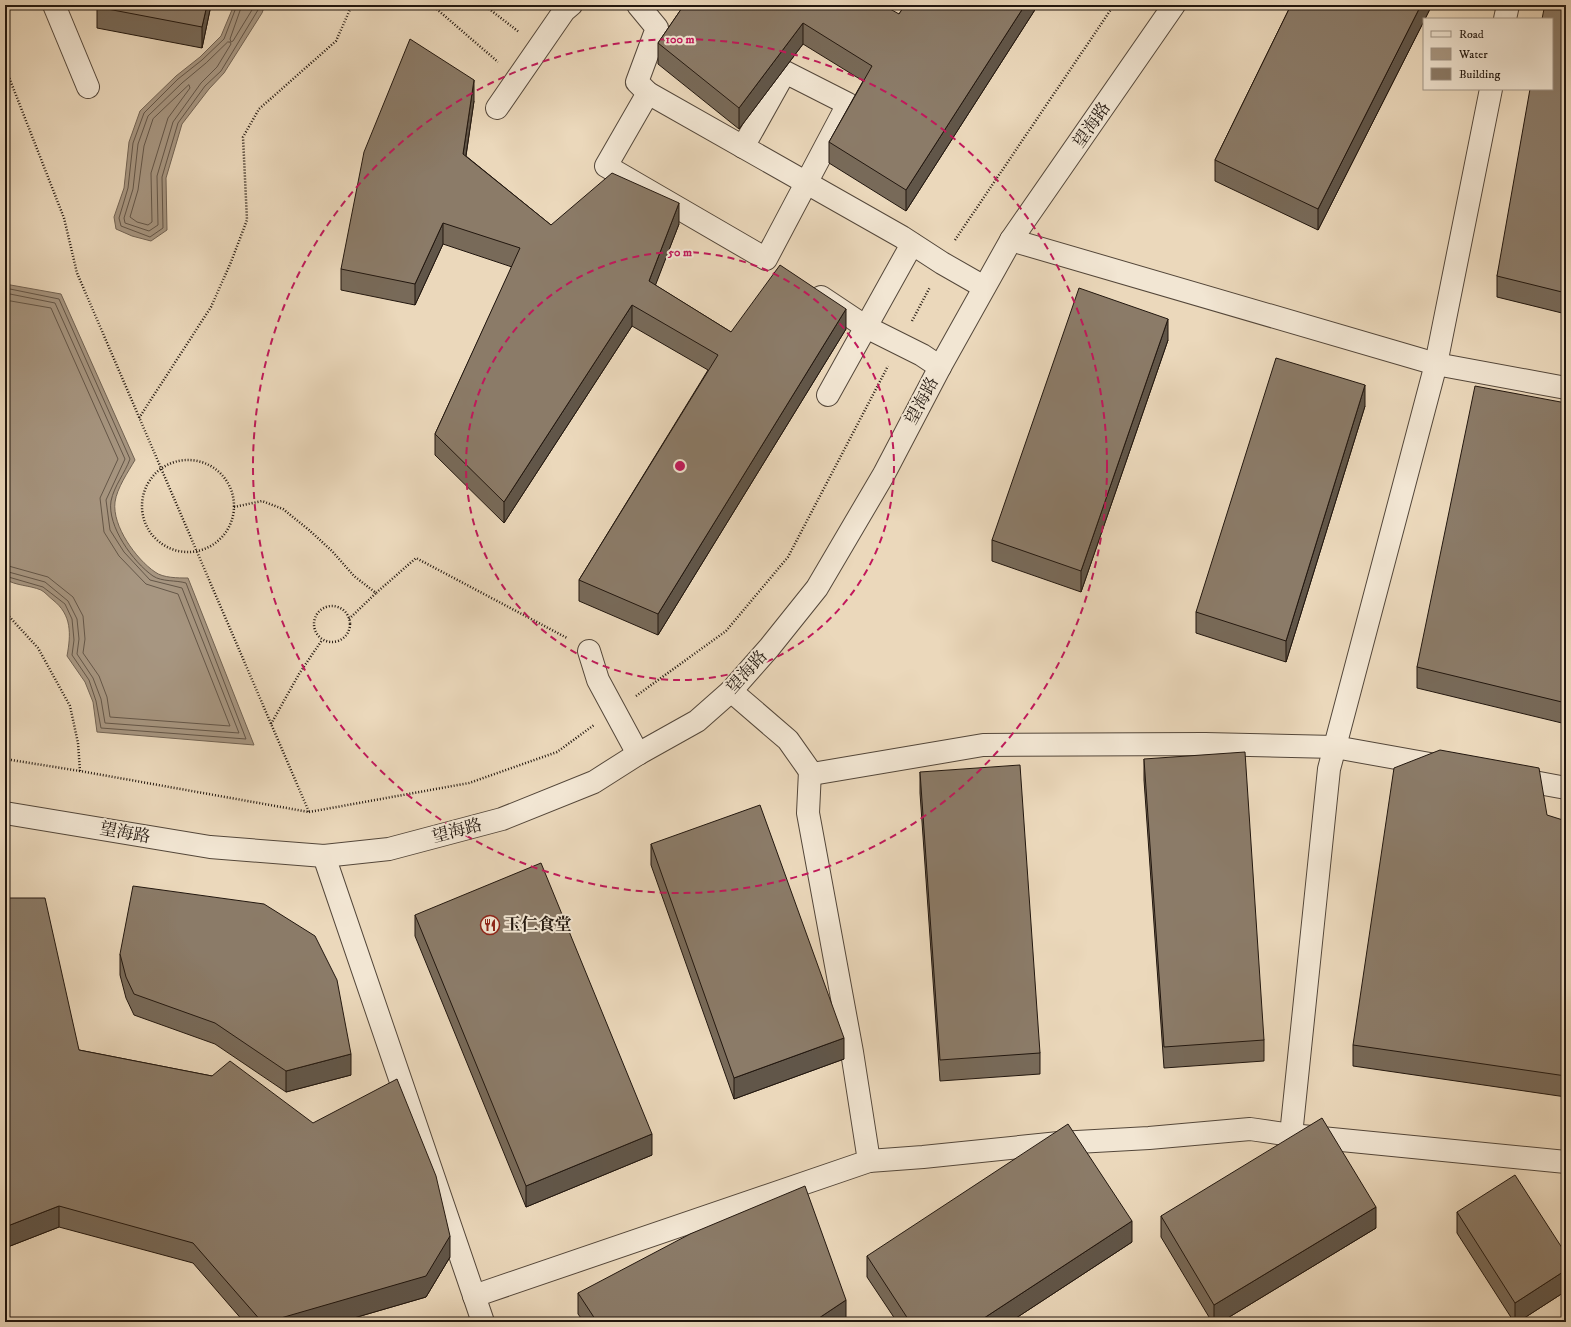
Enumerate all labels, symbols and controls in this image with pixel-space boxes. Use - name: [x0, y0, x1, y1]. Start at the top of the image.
- legend: [1423, 18, 1553, 90]
- text: Road: [1459, 27, 1484, 42]
- text: 100 m: [666, 32, 694, 47]
- text: Water: [1458, 47, 1488, 62]
- text: Building: [1459, 67, 1500, 82]
- street label: 望海路: [1068, 98, 1116, 152]
- text: 50 m: [667, 245, 692, 260]
- street label: 望海路: [900, 373, 944, 429]
- centre of rings: [673, 459, 687, 473]
- street label: 望海路: [722, 646, 772, 698]
- street label: 望海路: [430, 814, 484, 848]
- street label: 望海路: [98, 818, 152, 848]
- restaurant icon: 玉仁食堂: [479, 914, 501, 936]
- place label: 玉仁食堂: [504, 914, 572, 936]

